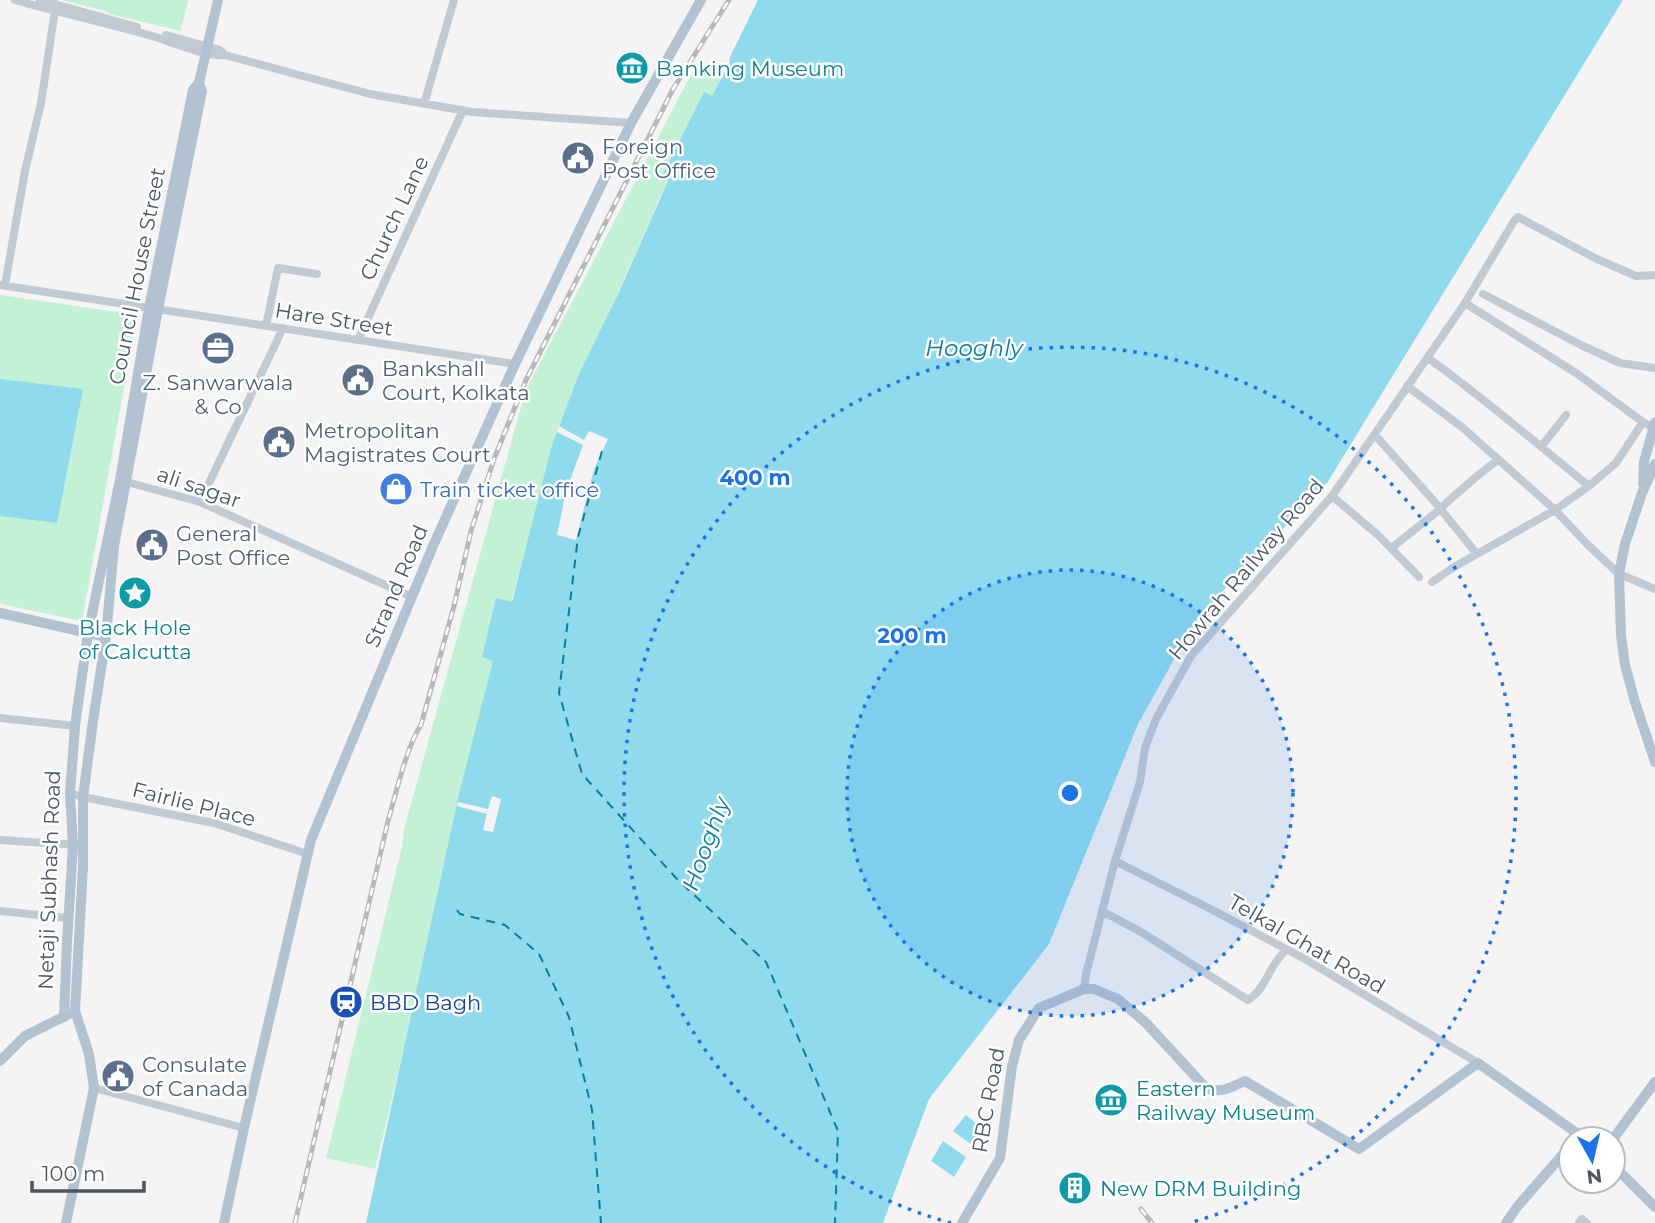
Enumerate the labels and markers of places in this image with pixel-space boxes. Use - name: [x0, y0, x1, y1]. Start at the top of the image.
- museum icon: Banking Museum: [613, 49, 651, 87]
- place label: Banking Museum: [656, 56, 844, 81]
- place label: Foreign Post Office: [602, 134, 716, 183]
- public building icon: Foreign Post Office: [559, 139, 597, 177]
- office icon: Z. Sanwarwala & Co: [199, 329, 237, 367]
- place label: Bankshall Court, Kolkata: [382, 356, 530, 405]
- public building icon: Bankshall Court, Kolkata: [339, 361, 377, 399]
- place label: Z. Sanwarwala & Co: [143, 370, 294, 419]
- place label: Metropolitan Magistrates Court: [304, 418, 491, 467]
- public building icon: Metropolitan Magistrates Court: [260, 423, 298, 461]
- shop icon: Train ticket office: [377, 470, 415, 508]
- place label: Train ticket office: [420, 477, 599, 502]
- place label: General Post Office: [176, 521, 290, 570]
- public building icon: General Post Office: [133, 526, 171, 564]
- place icon: Black Hole of Calcutta: [116, 574, 154, 612]
- place label: Black Hole of Calcutta: [78, 615, 192, 664]
- centre of rings: [1058, 781, 1082, 805]
- station icon: BBD Bagh: [327, 983, 365, 1021]
- place label: BBD Bagh: [370, 990, 481, 1015]
- place label: Consulate of Canada: [142, 1052, 248, 1101]
- public building icon: Consulate of Canada: [99, 1057, 137, 1095]
- place label: Eastern Railway Museum: [1136, 1076, 1315, 1125]
- museum icon: Eastern Railway Museum: [1092, 1081, 1130, 1119]
- building icon: New DRM Building: [1056, 1169, 1094, 1207]
- place label: New DRM Building: [1100, 1176, 1301, 1201]

